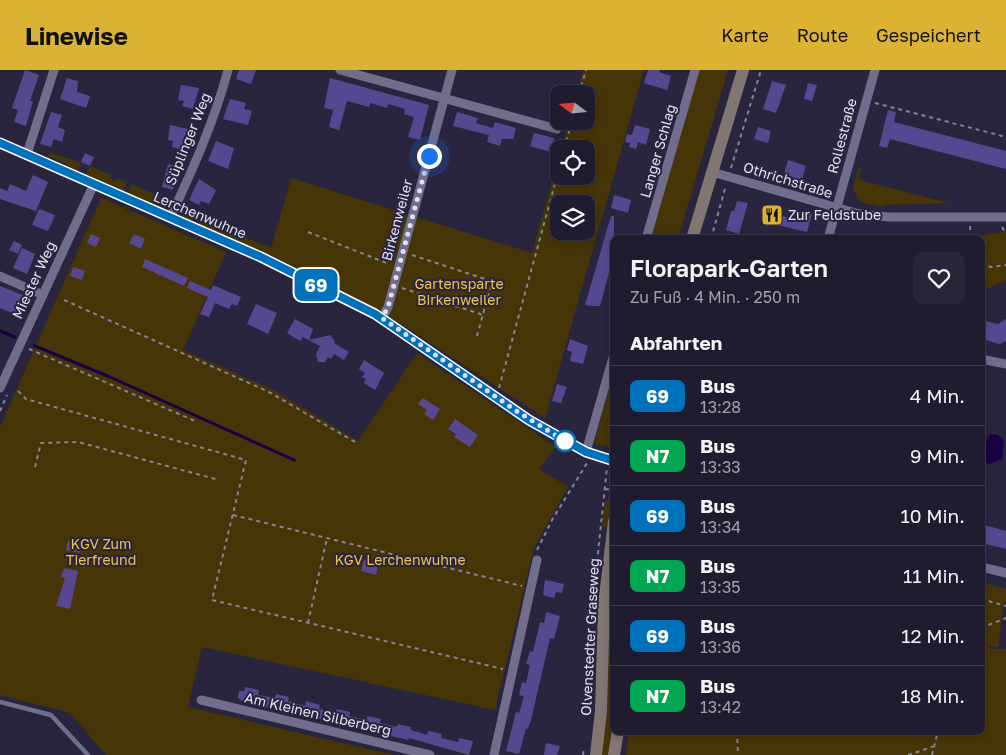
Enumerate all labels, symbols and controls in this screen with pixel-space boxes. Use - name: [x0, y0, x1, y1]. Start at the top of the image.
- text: Linewise: [25, 21, 128, 50]
- text: Karte: [721, 24, 769, 46]
- text: Route: [797, 24, 848, 46]
- text: Gespeichert: [876, 24, 981, 46]
- north arrow: [550, 85, 595, 130]
- map controls: [550, 85, 595, 240]
- street label: Süplinger Weg: [161, 90, 214, 188]
- street label: Rollestraße: [823, 96, 860, 175]
- street label: Langer Schlag: [636, 102, 679, 200]
- button: locate: [550, 140, 595, 185]
- your location: [417, 144, 442, 169]
- street label: Othrichstraße: [741, 158, 835, 201]
- street label: Birkenweiler: [377, 177, 416, 263]
- street label: Lerchenwuhne: [151, 187, 249, 242]
- button: layers: [550, 195, 595, 240]
- restaurant icon: Zur Feldstube: [760, 203, 784, 227]
- place label: Zur Feldstube: [788, 206, 881, 223]
- street label: Miester Weg: [8, 238, 59, 321]
- button: heart: [913, 252, 965, 304]
- text: Florapark-Garten: [630, 253, 828, 282]
- line badge: 69: [294, 269, 338, 301]
- text: 69: [305, 274, 327, 296]
- park label: Gartensparte Birkenweiler: [414, 275, 504, 308]
- text: Zu Fuß · 4 Min. · 250 m: [630, 287, 800, 307]
- text: Abfahrten: [630, 331, 722, 354]
- text: Bus: [700, 374, 735, 397]
- text: 4 Min.: [910, 384, 965, 407]
- text: 69: [646, 385, 669, 407]
- text: 13:28: [700, 397, 741, 417]
- unlabelled marker: [554, 430, 576, 452]
- text: Bus: [700, 434, 735, 457]
- text: 9 Min.: [910, 444, 965, 467]
- text: N7: [646, 445, 669, 467]
- text: 13:33: [700, 457, 741, 477]
- text: Bus: [700, 494, 735, 517]
- text: 10 Min.: [900, 504, 965, 527]
- text: 69: [646, 505, 669, 527]
- text: 13:34: [700, 517, 741, 537]
- park label: KGV Zum Tierfreund: [66, 535, 136, 568]
- park label: KGV Lerchenwuhne: [334, 551, 466, 568]
- text: Bus: [700, 554, 735, 577]
- street label: Olvenstedter Graseweg: [577, 558, 602, 716]
- text: 11 Min.: [903, 564, 965, 587]
- text: N7: [646, 565, 669, 587]
- text: 13:35: [700, 577, 741, 597]
- text: Bus: [700, 614, 735, 637]
- text: 12 Min.: [901, 624, 965, 647]
- text: 69: [646, 625, 669, 647]
- text: 13:36: [700, 637, 741, 657]
- text: Bus: [700, 674, 735, 697]
- text: 18 Min.: [901, 684, 965, 707]
- text: N7: [646, 685, 669, 707]
- street label: Am Kleinen Silberberg: [243, 688, 393, 739]
- text: 13:42: [700, 697, 741, 717]

